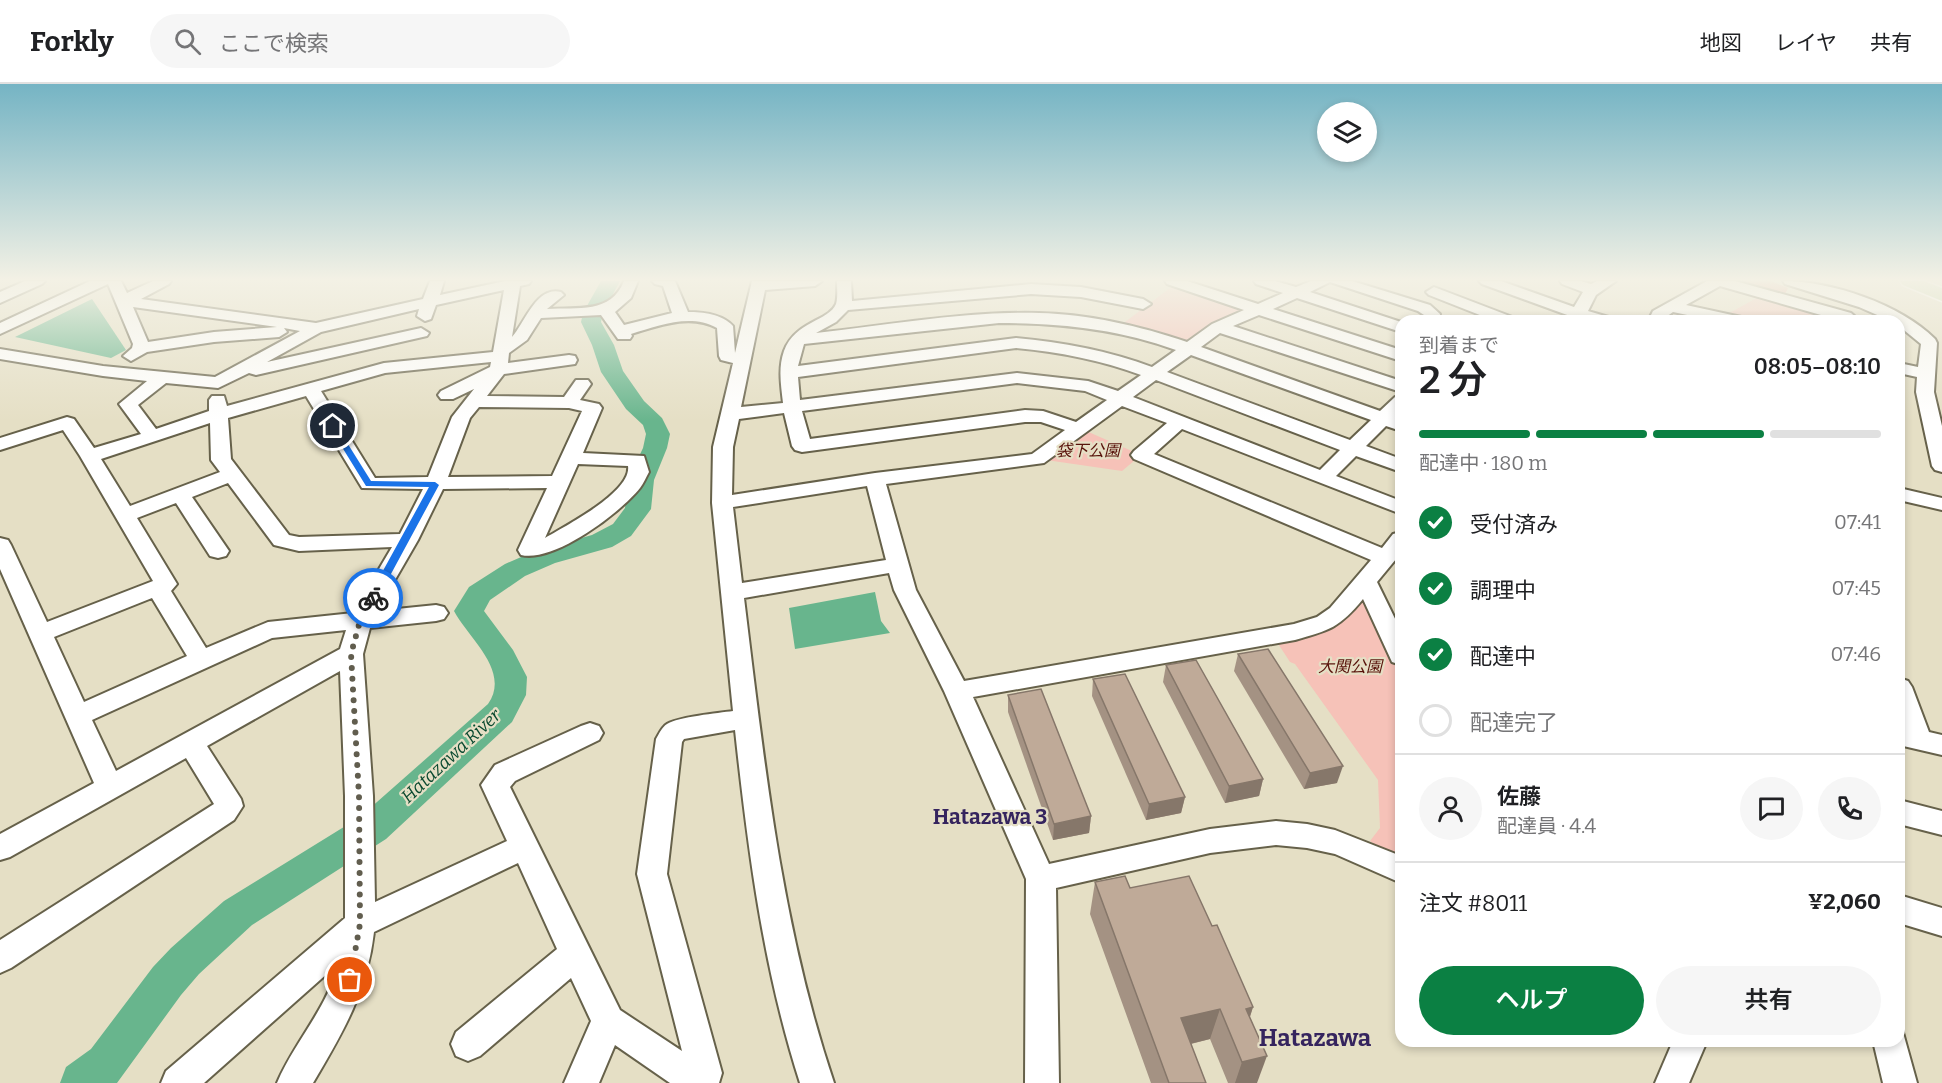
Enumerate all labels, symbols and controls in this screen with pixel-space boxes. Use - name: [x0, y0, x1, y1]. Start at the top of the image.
- search box: [150, 14, 570, 68]
- text: Forkly: [30, 25, 114, 58]
- icon: search: [171, 25, 204, 58]
- text: ここで検索: [219, 30, 329, 57]
- text: 地図: [1700, 30, 1742, 56]
- text: レイヤ: [1775, 30, 1837, 56]
- text: 共有: [1870, 30, 1912, 56]
- map controls: [1317, 102, 1377, 162]
- button: layers: [1317, 102, 1377, 162]
- text: 到着まで: [1419, 333, 1499, 357]
- text: 08:05–08:10: [1754, 353, 1881, 380]
- text: 2 分: [1419, 357, 1487, 403]
- pin: [307, 400, 358, 451]
- icon: home: [316, 409, 349, 442]
- park label: 袋下公園: [1056, 441, 1122, 460]
- text: 配達中 · 180 m: [1419, 451, 1547, 475]
- icon: check: [1419, 506, 1452, 539]
- text: 07:41: [1834, 510, 1881, 534]
- text: 受付済み: [1470, 511, 1558, 538]
- courier: [343, 568, 403, 628]
- icon: check: [1419, 572, 1452, 605]
- text: 07:45: [1832, 576, 1881, 600]
- text: 調理中: [1470, 577, 1536, 604]
- icon: bike: [357, 582, 390, 615]
- icon: check: [1419, 638, 1452, 671]
- text: 07:46: [1831, 642, 1881, 666]
- text: 配達中: [1470, 643, 1536, 670]
- park label: 大関公園: [1318, 657, 1384, 676]
- water label: Hatazawa River: [397, 704, 506, 808]
- text: 配達完了: [1470, 709, 1558, 736]
- button: person: [1419, 777, 1482, 840]
- button: chat: [1740, 777, 1803, 840]
- button: phone: [1818, 777, 1881, 840]
- text: 佐藤: [1497, 783, 1541, 810]
- district label: Hatazawa 3: [933, 804, 1047, 830]
- text: 配達員 · 4.4: [1497, 814, 1596, 838]
- text: ¥2,060: [1808, 888, 1881, 915]
- text: 注文 #8011: [1419, 890, 1527, 917]
- pin: [324, 954, 375, 1005]
- icon: bag: [333, 963, 366, 996]
- button: ヘルプ: [1419, 966, 1644, 1035]
- button: 共有: [1656, 966, 1881, 1035]
- district label: Hatazawa: [1259, 1024, 1372, 1052]

